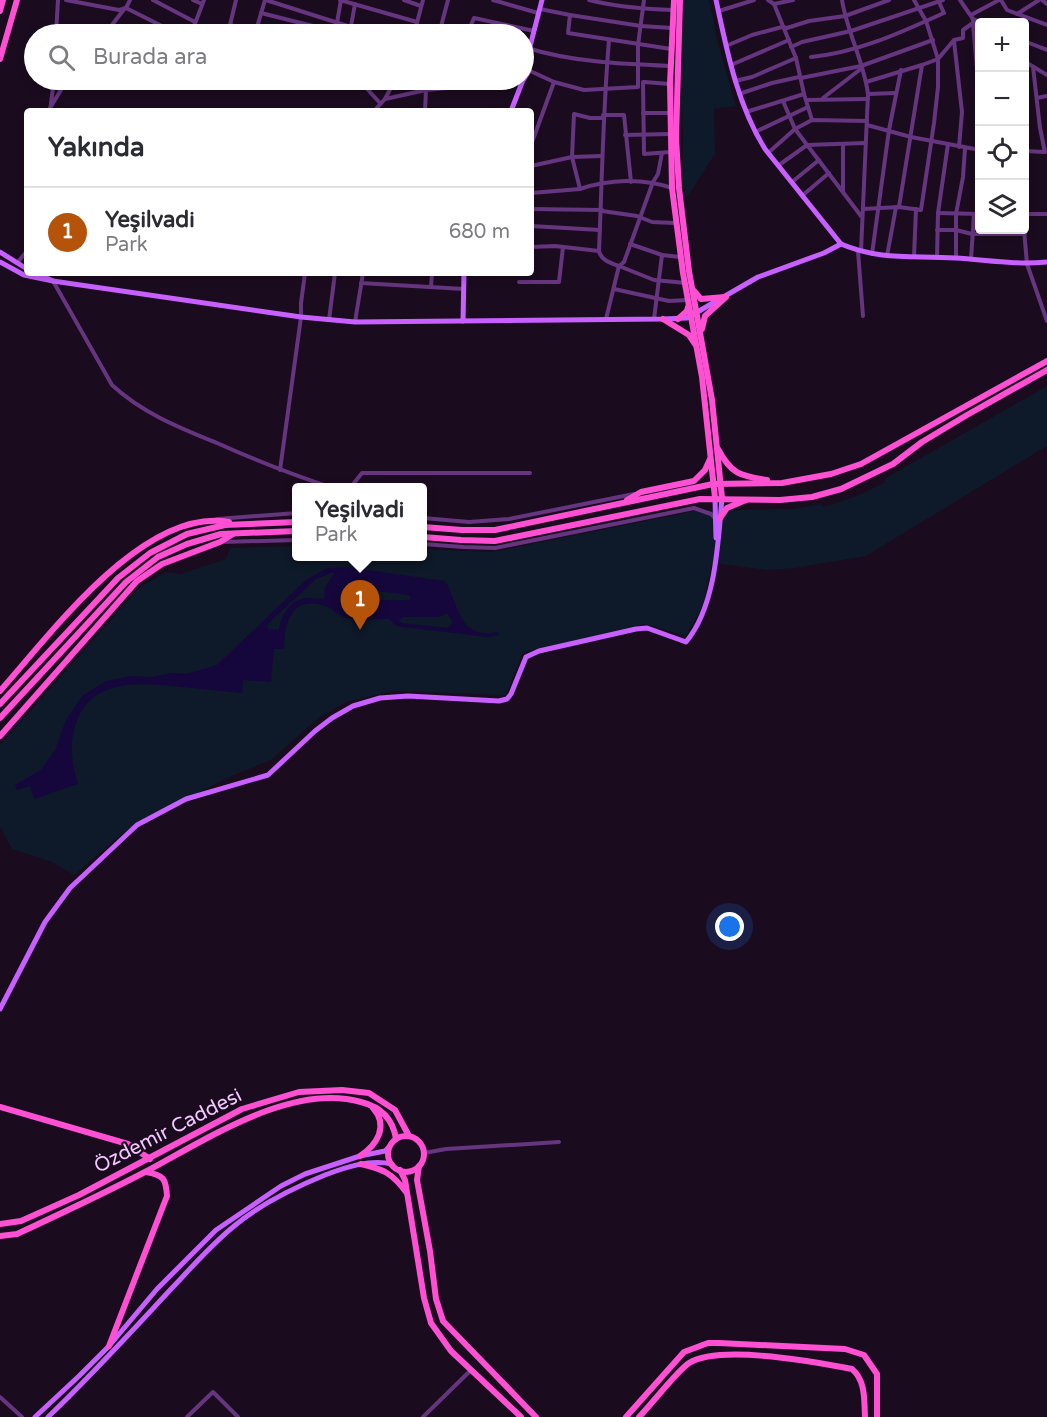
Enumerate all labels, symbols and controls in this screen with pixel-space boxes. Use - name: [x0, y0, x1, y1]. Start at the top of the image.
- map controls: [975, 18, 1029, 234]
- button: +: [975, 18, 1029, 72]
- search box: [24, 24, 534, 90]
- icon: search: [45, 41, 78, 74]
- text: Burada ara: [93, 44, 207, 70]
- button: −: [975, 72, 1029, 126]
- button: locate: [975, 126, 1029, 180]
- text: Yakında: [48, 132, 145, 163]
- button: layers: [975, 180, 1029, 234]
- text: Yeşilvadi: [105, 207, 195, 233]
- text: 1: [61, 220, 74, 244]
- text: 680 m: [449, 220, 510, 244]
- text: Park: [105, 233, 148, 257]
- popup: [292, 483, 427, 561]
- text: Yeşilvadi: [315, 497, 404, 523]
- text: Park: [315, 523, 357, 547]
- pin: 1: [340, 580, 380, 630]
- your location: [715, 912, 744, 941]
- street label: Özdemir Caddesi: [90, 1083, 246, 1179]

